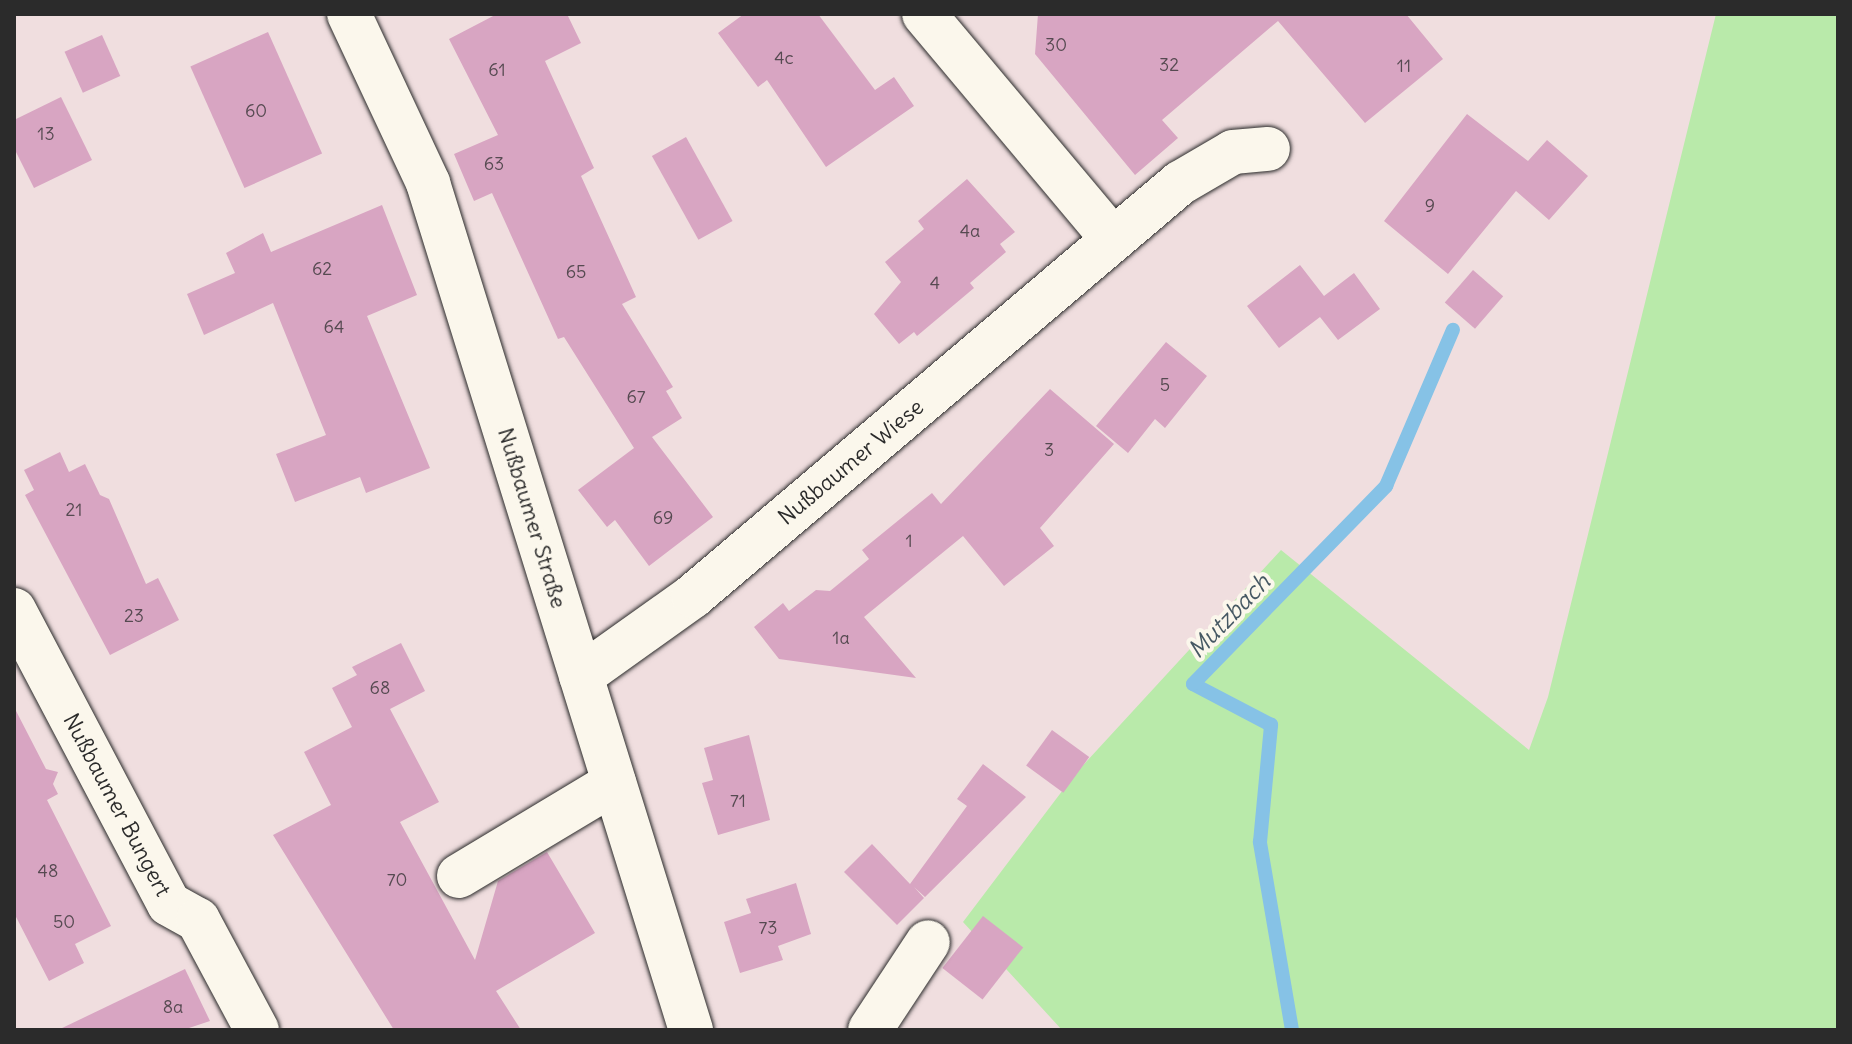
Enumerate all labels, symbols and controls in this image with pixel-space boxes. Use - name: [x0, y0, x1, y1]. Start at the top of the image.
- house number: 30: [1045, 34, 1067, 56]
- house number: 4c: [774, 47, 794, 69]
- house number: 32: [1159, 54, 1179, 76]
- house number: 11: [1397, 55, 1411, 77]
- house number: 61: [488, 59, 506, 81]
- house number: 60: [245, 100, 267, 122]
- house number: 13: [37, 123, 55, 145]
- house number: 63: [484, 153, 504, 175]
- house number: 9: [1425, 195, 1435, 217]
- house number: 4a: [960, 220, 980, 242]
- house number: 62: [312, 258, 332, 280]
- house number: 65: [566, 261, 586, 283]
- house number: 4: [930, 272, 940, 294]
- house number: 64: [324, 316, 344, 338]
- house number: 5: [1160, 374, 1170, 396]
- house number: 67: [626, 386, 646, 408]
- street label: Nußbaumer Wiese: [773, 394, 929, 530]
- street label: Nußbaumer Straße: [492, 425, 572, 611]
- house number: 3: [1044, 439, 1054, 461]
- house number: 21: [65, 499, 83, 521]
- house number: 69: [653, 507, 673, 529]
- house number: 1: [905, 530, 913, 552]
- water label: Mutzbach: [1182, 568, 1276, 664]
- house number: 23: [124, 605, 144, 627]
- house number: 1a: [832, 627, 850, 649]
- house number: 68: [370, 677, 390, 699]
- street label: Nußbaumer Bungert: [58, 709, 176, 901]
- house number: 71: [730, 790, 746, 812]
- house number: 48: [38, 860, 58, 882]
- house number: 70: [387, 869, 407, 891]
- house number: 50: [53, 911, 75, 933]
- house number: 73: [758, 917, 778, 939]
- house number: 8a: [163, 996, 183, 1018]

